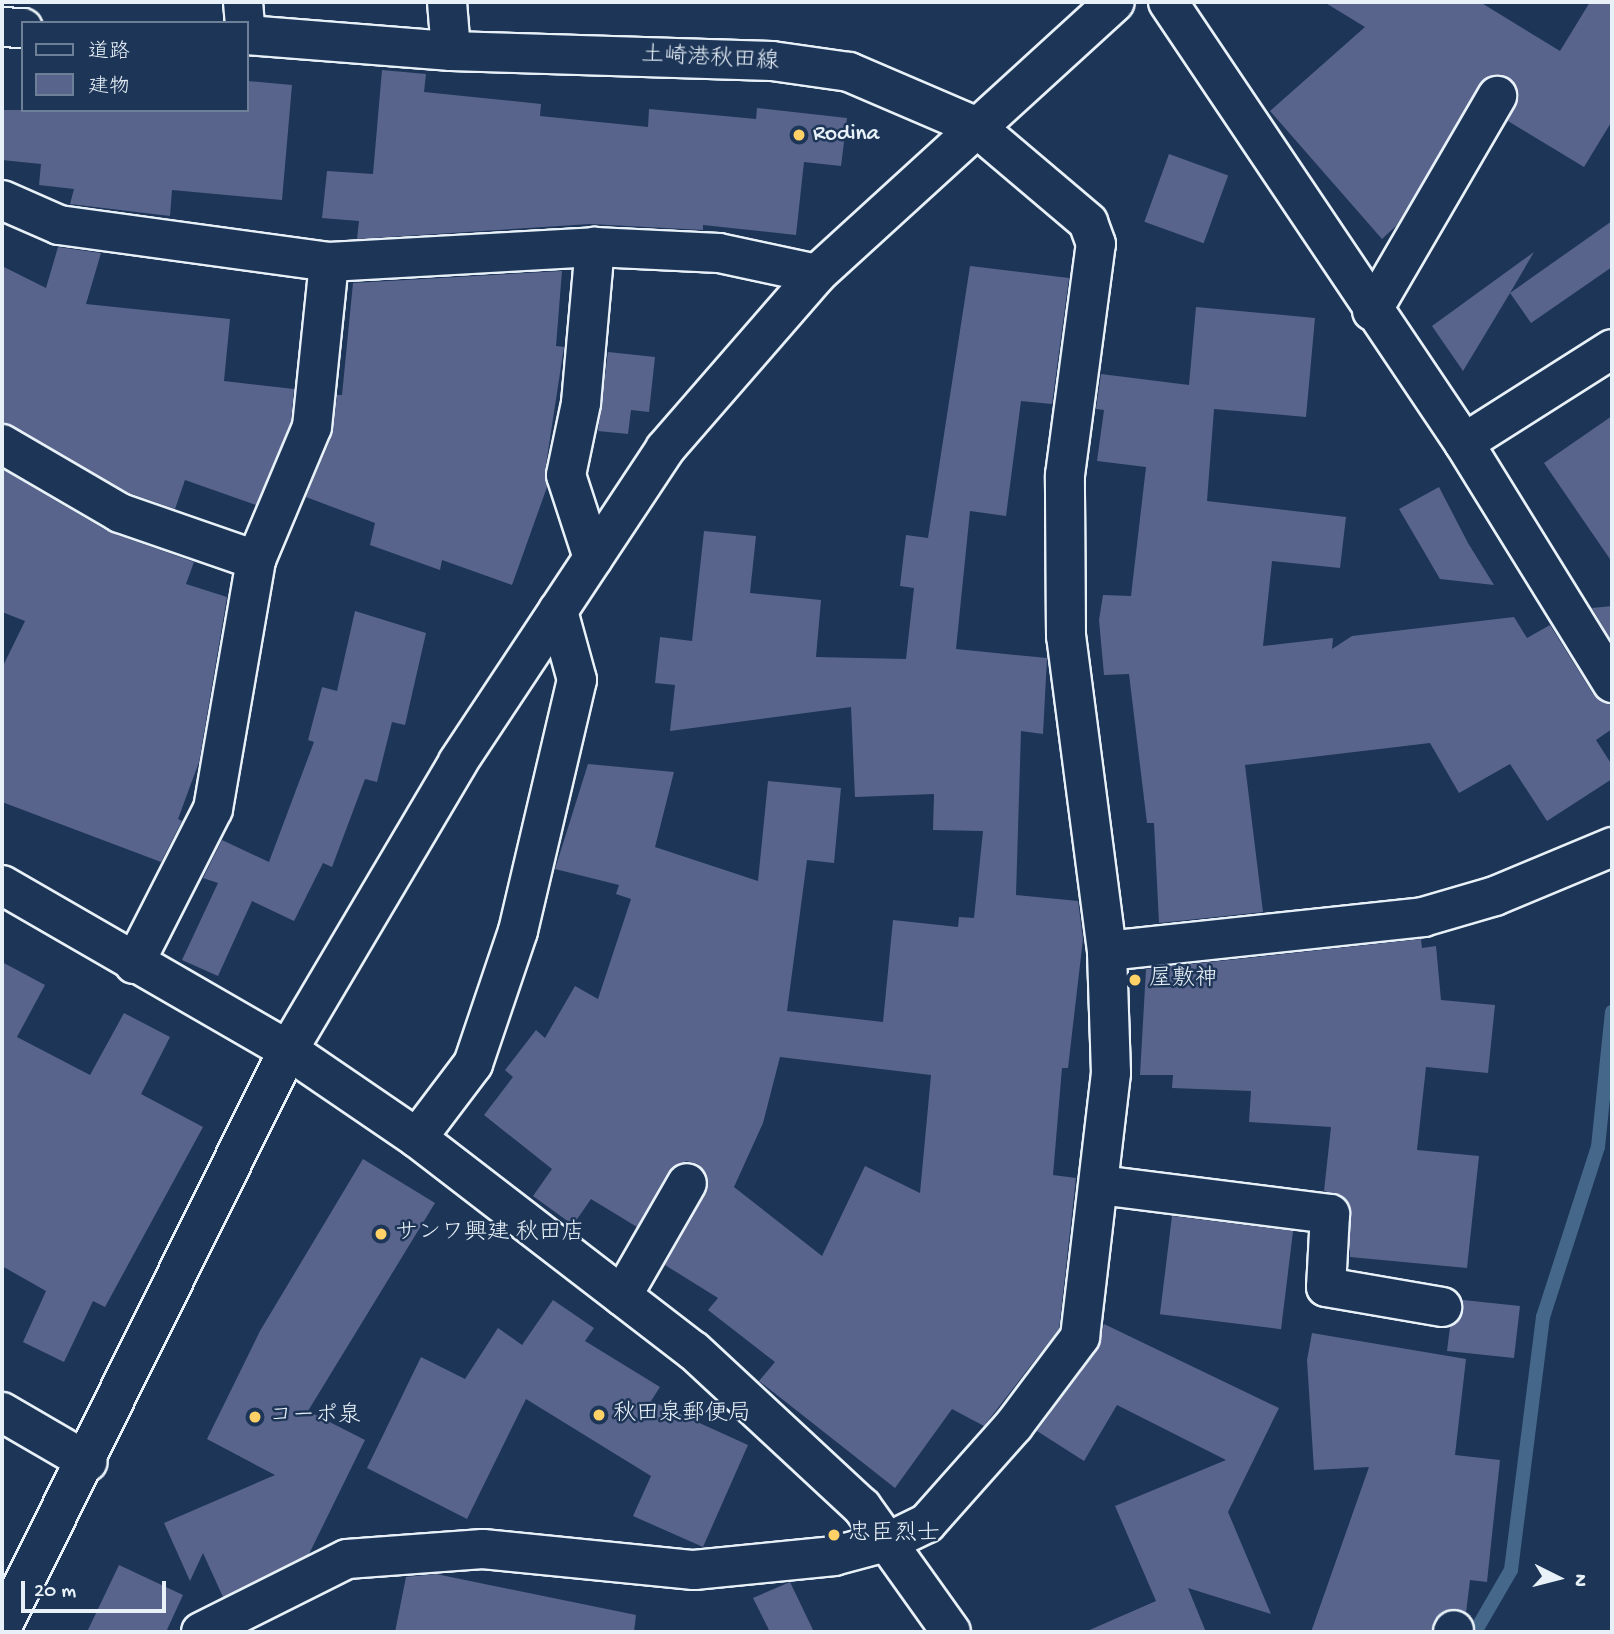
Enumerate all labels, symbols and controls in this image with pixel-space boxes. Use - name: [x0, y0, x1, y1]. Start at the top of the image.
- legend: [21, 21, 248, 112]
- text: 道路: [88, 41, 130, 66]
- street label: 土崎港秋田線: [640, 43, 780, 77]
- text: 建物: [88, 76, 130, 101]
- place label: Rodina: [813, 121, 879, 149]
- marker: Rodina: [791, 127, 807, 143]
- place label: 屋敷神: [1149, 966, 1218, 994]
- marker: 屋敷神: [1127, 972, 1143, 988]
- place label: サンワ興建 秋田店: [395, 1220, 584, 1248]
- marker: サンワ興建 秋田店: [373, 1226, 389, 1242]
- place label: 秋田泉郵便局: [613, 1401, 751, 1429]
- place label: コーポ泉: [269, 1403, 361, 1431]
- marker: 秋田泉郵便局: [591, 1407, 607, 1423]
- marker: コーポ泉: [247, 1409, 263, 1425]
- place label: 忠臣烈士: [848, 1521, 940, 1549]
- marker: 忠臣烈士: [826, 1527, 842, 1543]
- north arrow: [1523, 1543, 1593, 1613]
- scale bar: [24, 1568, 170, 1612]
- text: N: [1567, 1573, 1591, 1588]
- text: 20 m: [34, 1580, 76, 1605]

